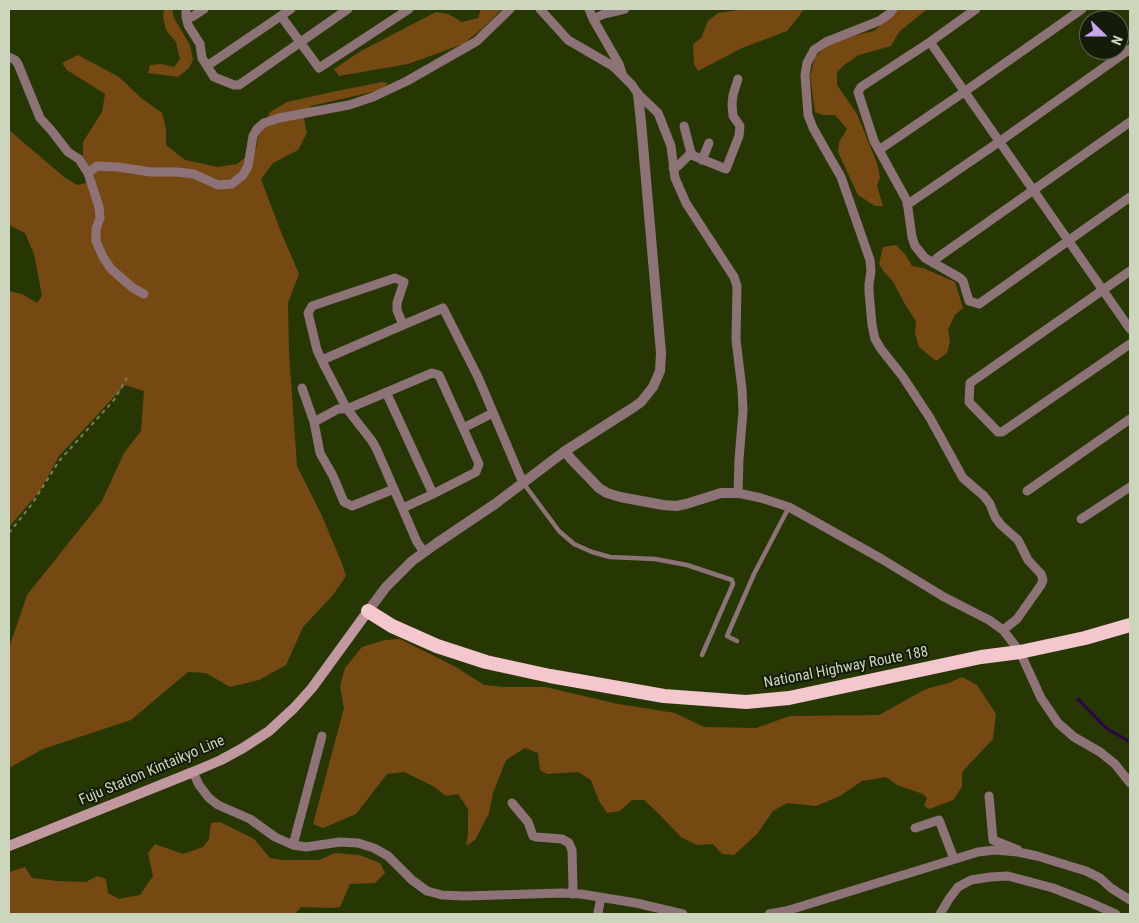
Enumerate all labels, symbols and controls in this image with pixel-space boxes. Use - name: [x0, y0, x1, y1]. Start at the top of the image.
- north arrow: [1079, 10, 1129, 60]
- text: N: [1108, 33, 1126, 47]
- street label: National Highway Route 188: [762, 643, 930, 693]
- street label: Fuju Station Kintaikyo Line: [76, 732, 228, 810]

